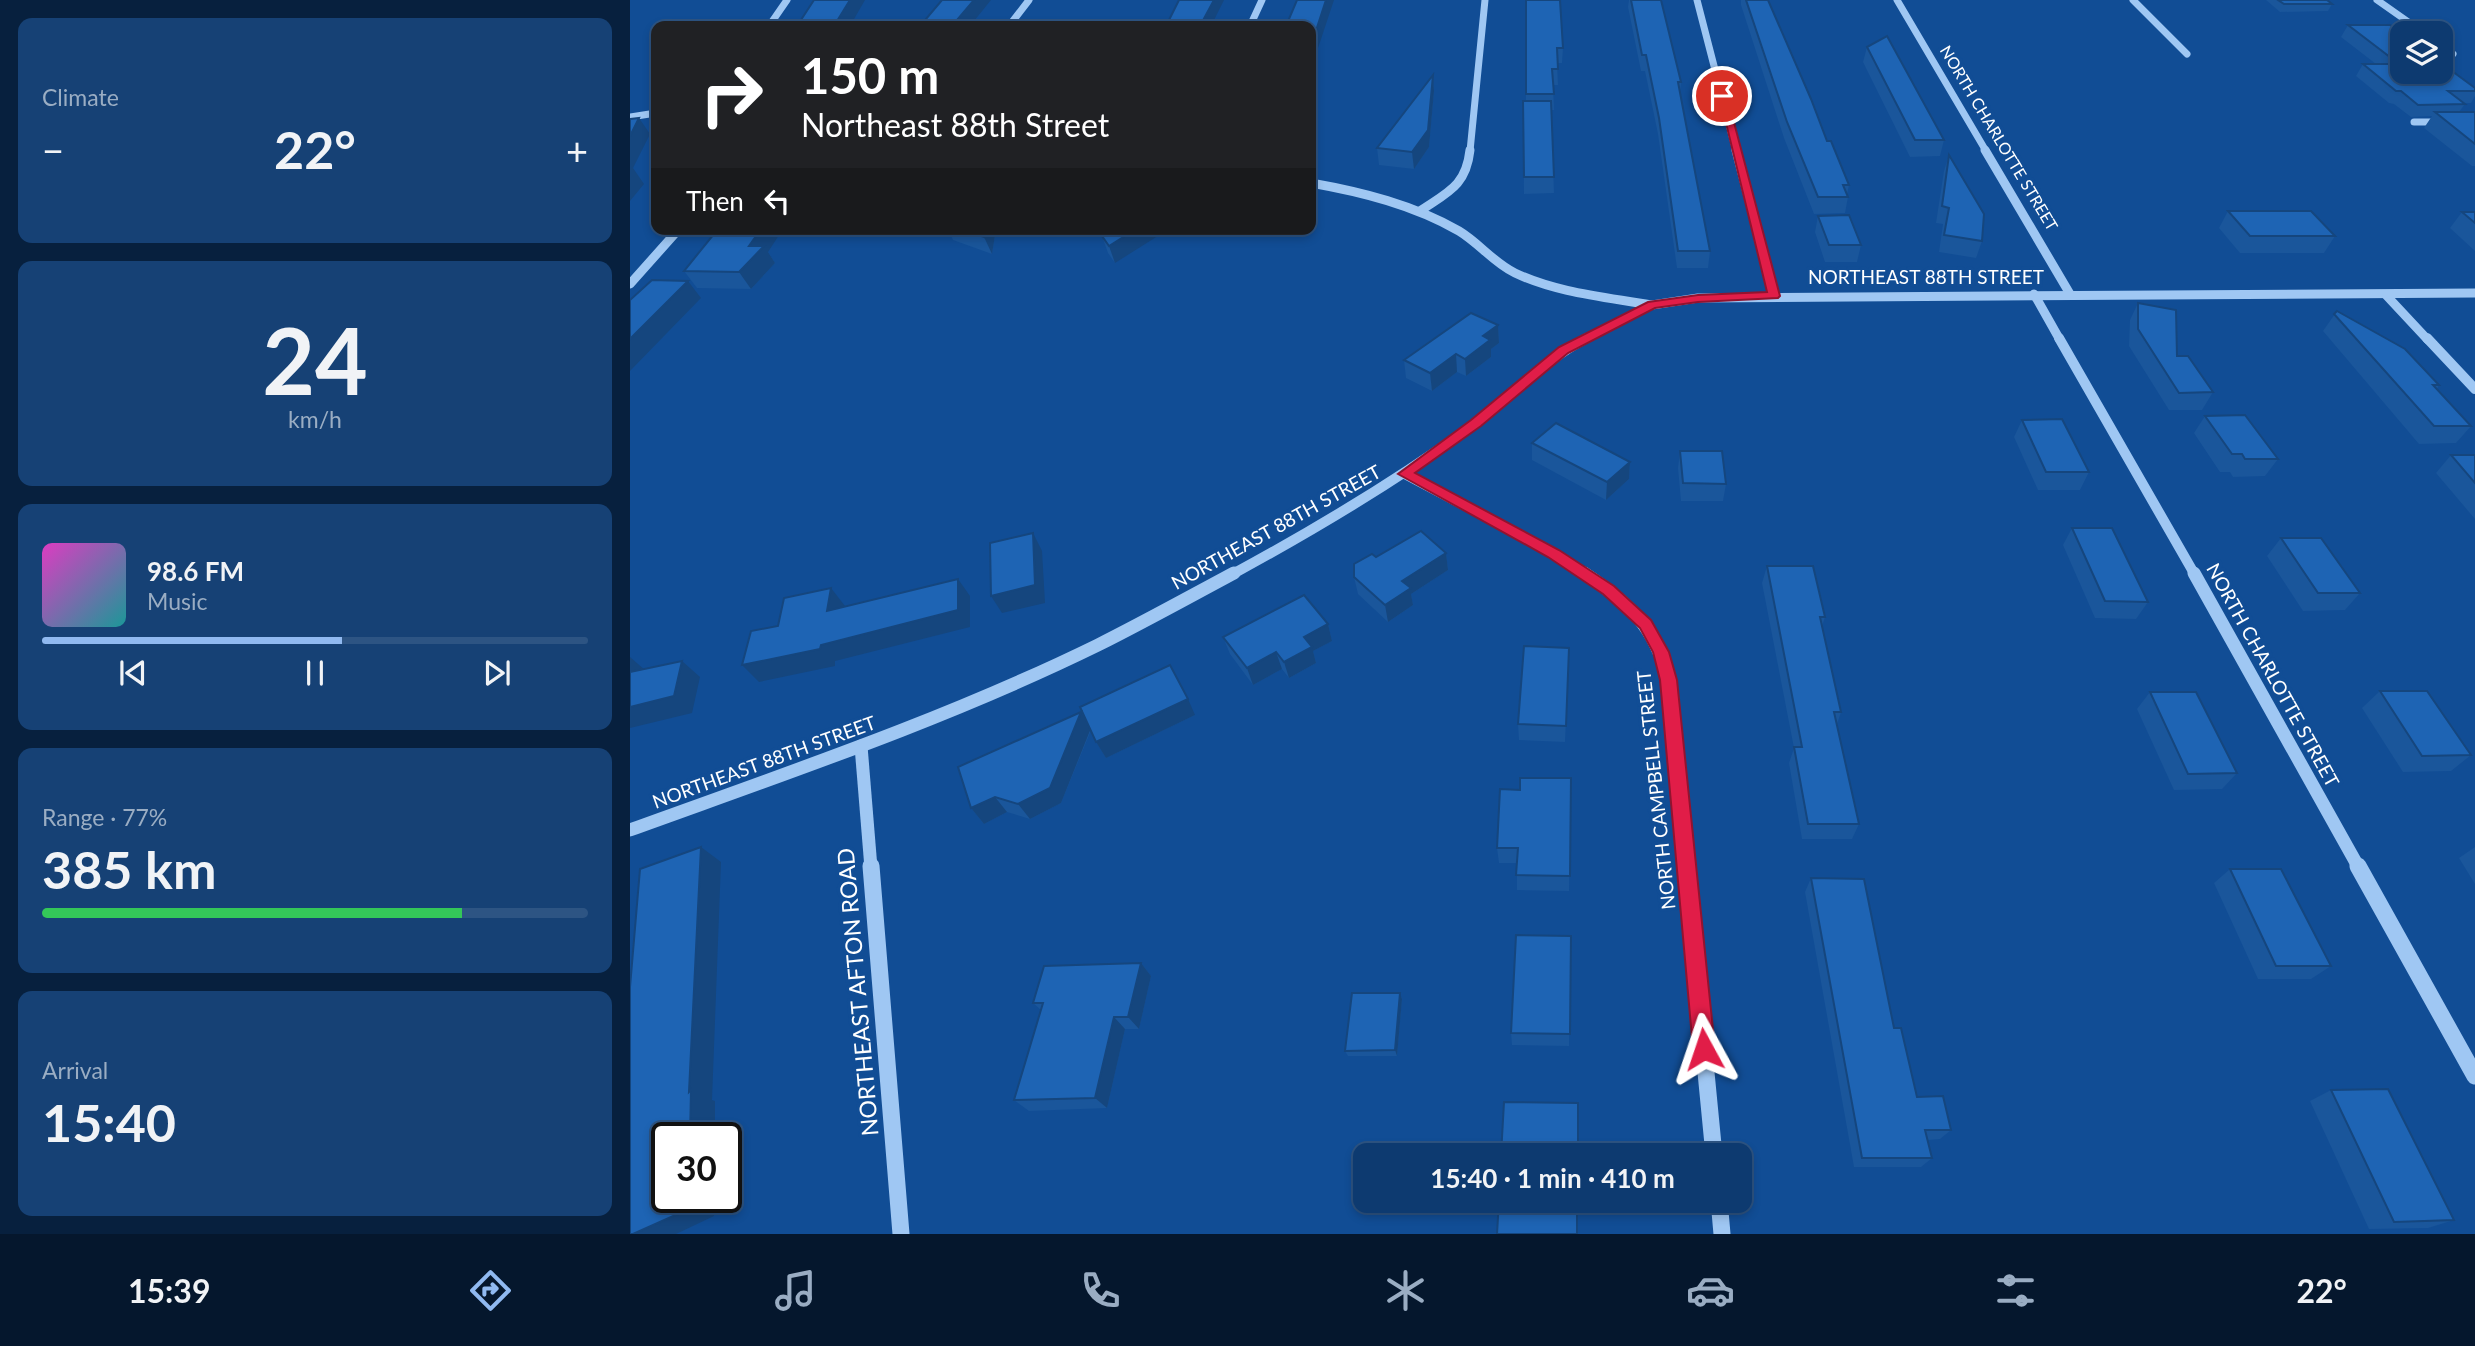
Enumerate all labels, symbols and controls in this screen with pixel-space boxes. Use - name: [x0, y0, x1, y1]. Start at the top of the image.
- map controls: [2390, 21, 2453, 84]
- button: layers: [2390, 21, 2453, 84]
- street label: NORTH CHARLOTTE STREET: [1937, 42, 2063, 234]
- text: 150 m: [801, 46, 939, 104]
- icon: right: [686, 49, 777, 140]
- pin: [1692, 66, 1752, 126]
- icon: arrive: [1703, 77, 1741, 115]
- text: Climate: [42, 83, 119, 111]
- text: Northeast 88th Street: [801, 105, 1109, 144]
- text: 22°: [274, 118, 356, 180]
- text: −: [42, 127, 64, 173]
- text: +: [566, 127, 588, 173]
- icon: left: [758, 182, 796, 220]
- text: Then: [686, 185, 744, 217]
- street label: NORTHEAST 88TH STREET: [1808, 265, 2044, 288]
- text: 24: [262, 305, 368, 414]
- text: km/h: [288, 405, 342, 433]
- street label: NORTHEAST 88TH STREET: [1167, 459, 1384, 594]
- text: 98.6 FM: [147, 555, 244, 587]
- street label: NORTH CHARLOTTE STREET: [2202, 559, 2345, 791]
- text: Music: [147, 587, 207, 615]
- icon: previous: [114, 654, 152, 692]
- icon: pause: [296, 654, 334, 692]
- icon: next: [478, 654, 516, 692]
- street label: NORTH CAMPBELL STREET: [1632, 669, 1679, 911]
- street label: NORTHEAST 88TH STREET: [649, 710, 879, 813]
- text: Range · 77%: [42, 803, 167, 831]
- text: 385 km: [42, 838, 216, 900]
- street label: NORTHEAST AFTON ROAD: [830, 847, 884, 1137]
- position arrow: [1667, 1012, 1741, 1086]
- text: Arrival: [42, 1056, 108, 1084]
- text: 15:40: [42, 1091, 176, 1153]
- speed limit sign: 30: [651, 1122, 742, 1213]
- text: 15:40 · 1 min · 410 m: [1430, 1162, 1675, 1194]
- icon: directions: [466, 1266, 515, 1315]
- icon: music: [771, 1266, 820, 1315]
- icon: phone: [1076, 1266, 1125, 1315]
- icon: climate: [1381, 1266, 1430, 1315]
- icon: car: [1686, 1266, 1735, 1315]
- icon: filters: [1991, 1266, 2040, 1315]
- text: 15:39: [128, 1271, 210, 1310]
- text: 22°: [2296, 1271, 2347, 1310]

